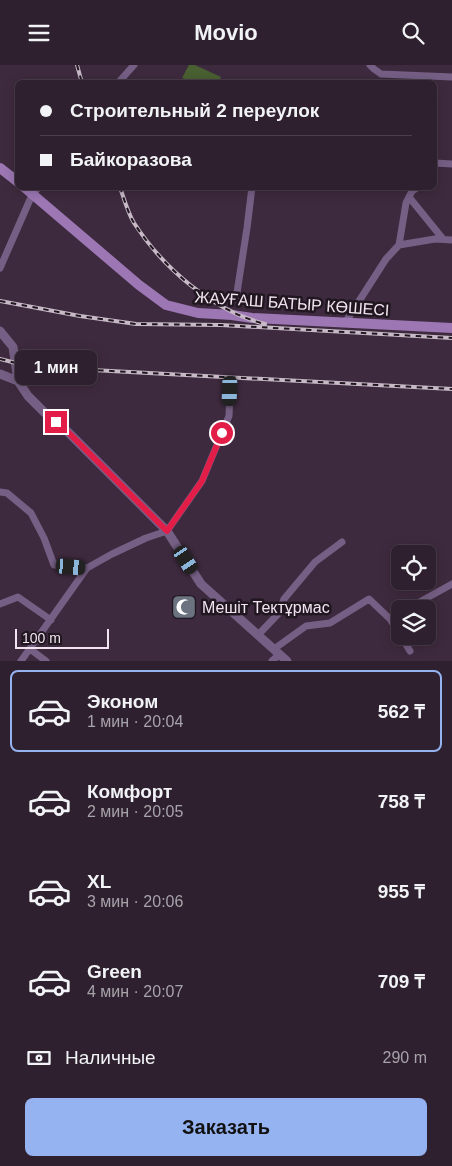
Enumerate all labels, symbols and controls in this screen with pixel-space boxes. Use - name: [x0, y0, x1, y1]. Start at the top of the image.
- icon: menu: [25, 19, 53, 47]
- icon: search: [399, 19, 427, 47]
- text: Movio: [194, 20, 258, 45]
- text: Строительный 2 переулок: [70, 100, 319, 121]
- text: Байкоразова: [70, 149, 192, 170]
- street label: ЖАУҒАШ БАТЫР КӨШЕСІ: [194, 288, 390, 319]
- callout: 1 мин: [15, 349, 97, 385]
- text: 1 мин: [34, 359, 78, 376]
- car: [221, 376, 238, 406]
- route end: [45, 411, 67, 433]
- route start: [211, 422, 233, 444]
- car: [171, 543, 200, 577]
- map controls: [391, 545, 436, 645]
- button: locate: [391, 545, 436, 590]
- car: [55, 558, 86, 576]
- mosque icon: Мешіт Тектұрмас: [171, 594, 197, 620]
- place label: Мешіт Тектұрмас: [202, 599, 330, 616]
- button: layers: [391, 600, 436, 645]
- scale bar: [15, 626, 109, 649]
- text: 100 m: [22, 630, 61, 646]
- icon: car: [27, 689, 72, 734]
- text: Эконом: [87, 691, 158, 712]
- text: 562 ₸: [378, 701, 425, 722]
- text: 1 мин · 20:04: [87, 713, 183, 730]
- icon: car: [27, 779, 72, 824]
- text: Комфорт: [87, 781, 172, 802]
- text: 758 ₸: [378, 791, 425, 812]
- text: 2 мин · 20:05: [87, 803, 183, 820]
- icon: car: [27, 869, 72, 914]
- text: XL: [87, 871, 111, 892]
- text: 955 ₸: [378, 881, 425, 902]
- text: 3 мин · 20:06: [87, 893, 183, 910]
- icon: car: [27, 959, 72, 1004]
- text: Green: [87, 961, 142, 982]
- text: 709 ₸: [378, 971, 425, 992]
- text: 4 мин · 20:07: [87, 983, 183, 1000]
- icon: cash: [25, 1044, 53, 1072]
- text: Наличные: [65, 1047, 156, 1068]
- text: 290 m: [383, 1049, 427, 1066]
- button: Заказать: [25, 1098, 427, 1156]

